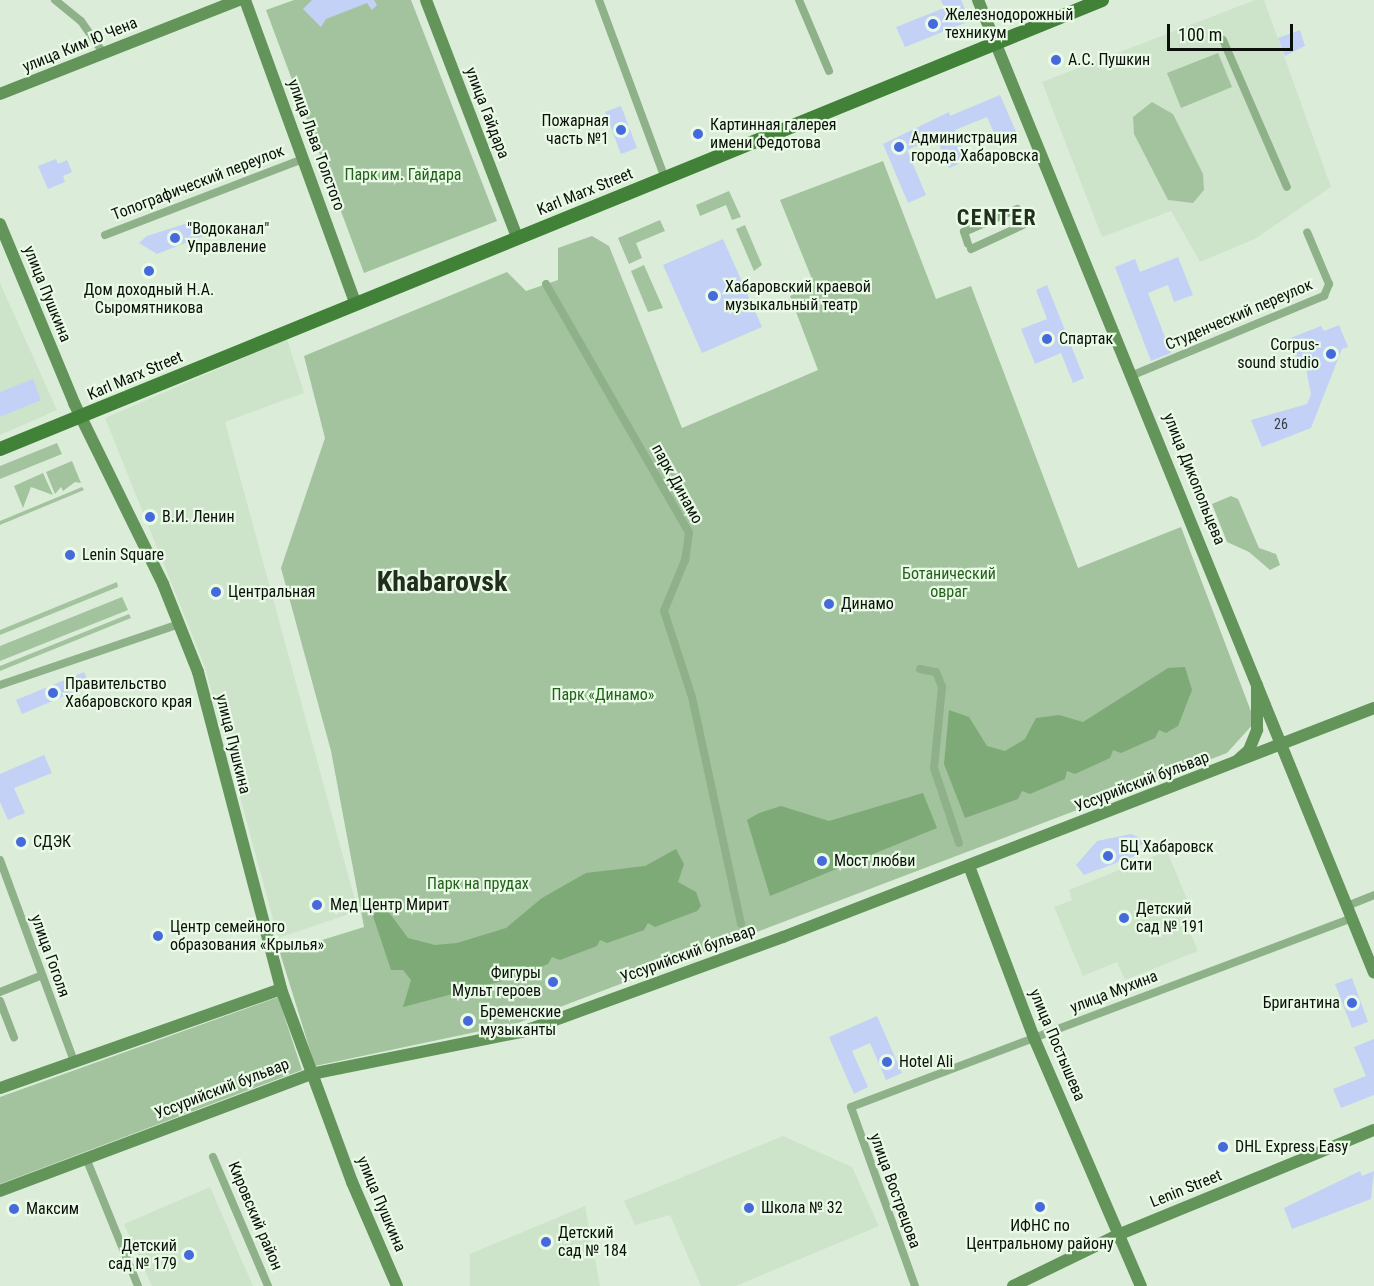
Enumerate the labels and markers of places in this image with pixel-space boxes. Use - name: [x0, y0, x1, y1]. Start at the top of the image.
- place label: Железнодорожный техникум: [945, 5, 1074, 43]
- marker: Железнодорожный техникум: [926, 17, 940, 31]
- place label: А.С. Пушкин: [1068, 50, 1150, 70]
- marker: А.С. Пушкин: [1049, 53, 1063, 67]
- place label: Пожарная часть №1: [542, 111, 609, 149]
- place label: Картинная галерея имени Федотова: [710, 115, 837, 153]
- marker: Пожарная часть №1: [614, 123, 628, 137]
- marker: Картинная галерея имени Федотова: [691, 127, 705, 141]
- place label: Администрация города Хабаровска: [911, 128, 1039, 166]
- marker: Администрация города Хабаровска: [892, 140, 906, 154]
- place label: "Водоканал" Управление: [187, 219, 269, 257]
- marker: "Водоканал" Управление: [168, 231, 182, 245]
- marker: Дом доходный Н.А. Сыромятникова: [142, 264, 156, 278]
- place label: Хабаровский краевой музыкальный театр: [725, 277, 871, 315]
- place label: Дом доходный Н.А. Сыромятникова: [84, 280, 214, 318]
- marker: Хабаровский краевой музыкальный театр: [706, 289, 720, 303]
- place label: Спартак: [1059, 329, 1113, 349]
- marker: Спартак: [1040, 332, 1054, 346]
- place label: Corpus- sound studio: [1237, 335, 1319, 373]
- marker: Corpus- sound studio: [1324, 347, 1338, 361]
- place label: В.И. Ленин: [162, 507, 235, 527]
- marker: В.И. Ленин: [143, 510, 157, 524]
- place label: Lenin Square: [82, 545, 164, 565]
- marker: Lenin Square: [63, 548, 77, 562]
- place label: Центральная: [228, 582, 316, 602]
- marker: Центральная: [209, 585, 223, 599]
- place label: Динамо: [841, 594, 894, 614]
- marker: Динамо: [822, 597, 836, 611]
- place label: Правительство Хабаровского края: [65, 674, 192, 712]
- marker: Правительство Хабаровского края: [46, 686, 60, 700]
- place label: СДЭК: [33, 832, 71, 852]
- marker: СДЭК: [14, 835, 28, 849]
- place label: БЦ Хабаровск Сити: [1120, 837, 1214, 875]
- marker: БЦ Хабаровск Сити: [1101, 849, 1115, 863]
- place label: Мост любви: [834, 851, 915, 871]
- marker: Мост любви: [815, 854, 829, 868]
- place label: Мед Центр Мирит: [330, 895, 449, 915]
- marker: Мед Центр Мирит: [308, 896, 326, 914]
- place label: Детский сад № 191: [1136, 899, 1205, 937]
- marker: Детский сад № 191: [1117, 911, 1131, 925]
- place label: Центр семейного образования «Крылья»: [170, 917, 324, 955]
- marker: Центр семейного образования «Крылья»: [151, 929, 165, 943]
- place label: Фигуры Мульт героев: [452, 963, 541, 1001]
- marker: Фигуры Мульт героев: [546, 975, 560, 989]
- place label: Бригантина: [1263, 993, 1340, 1013]
- marker: Бригантина: [1345, 996, 1359, 1010]
- place label: Бременские музыканты: [480, 1002, 561, 1040]
- marker: Бременские музыканты: [461, 1014, 475, 1028]
- place label: Hotel Ali: [899, 1052, 953, 1072]
- marker: Hotel Ali: [880, 1055, 894, 1069]
- place label: DHL Express Easy: [1235, 1137, 1348, 1157]
- marker: DHL Express Easy: [1216, 1140, 1230, 1154]
- place label: Школа № 32: [761, 1198, 843, 1218]
- place label: Максим: [26, 1199, 79, 1219]
- marker: ИФНС по Центральному району: [1033, 1200, 1047, 1214]
- marker: Школа № 32: [742, 1201, 756, 1215]
- marker: Максим: [7, 1202, 21, 1216]
- place label: ИФНС по Центральному району: [966, 1216, 1114, 1254]
- place label: Детский сад № 184: [558, 1223, 627, 1261]
- marker: Детский сад № 184: [539, 1235, 553, 1249]
- place label: Детский сад № 179: [108, 1236, 177, 1274]
- marker: Детский сад № 179: [182, 1248, 196, 1262]

